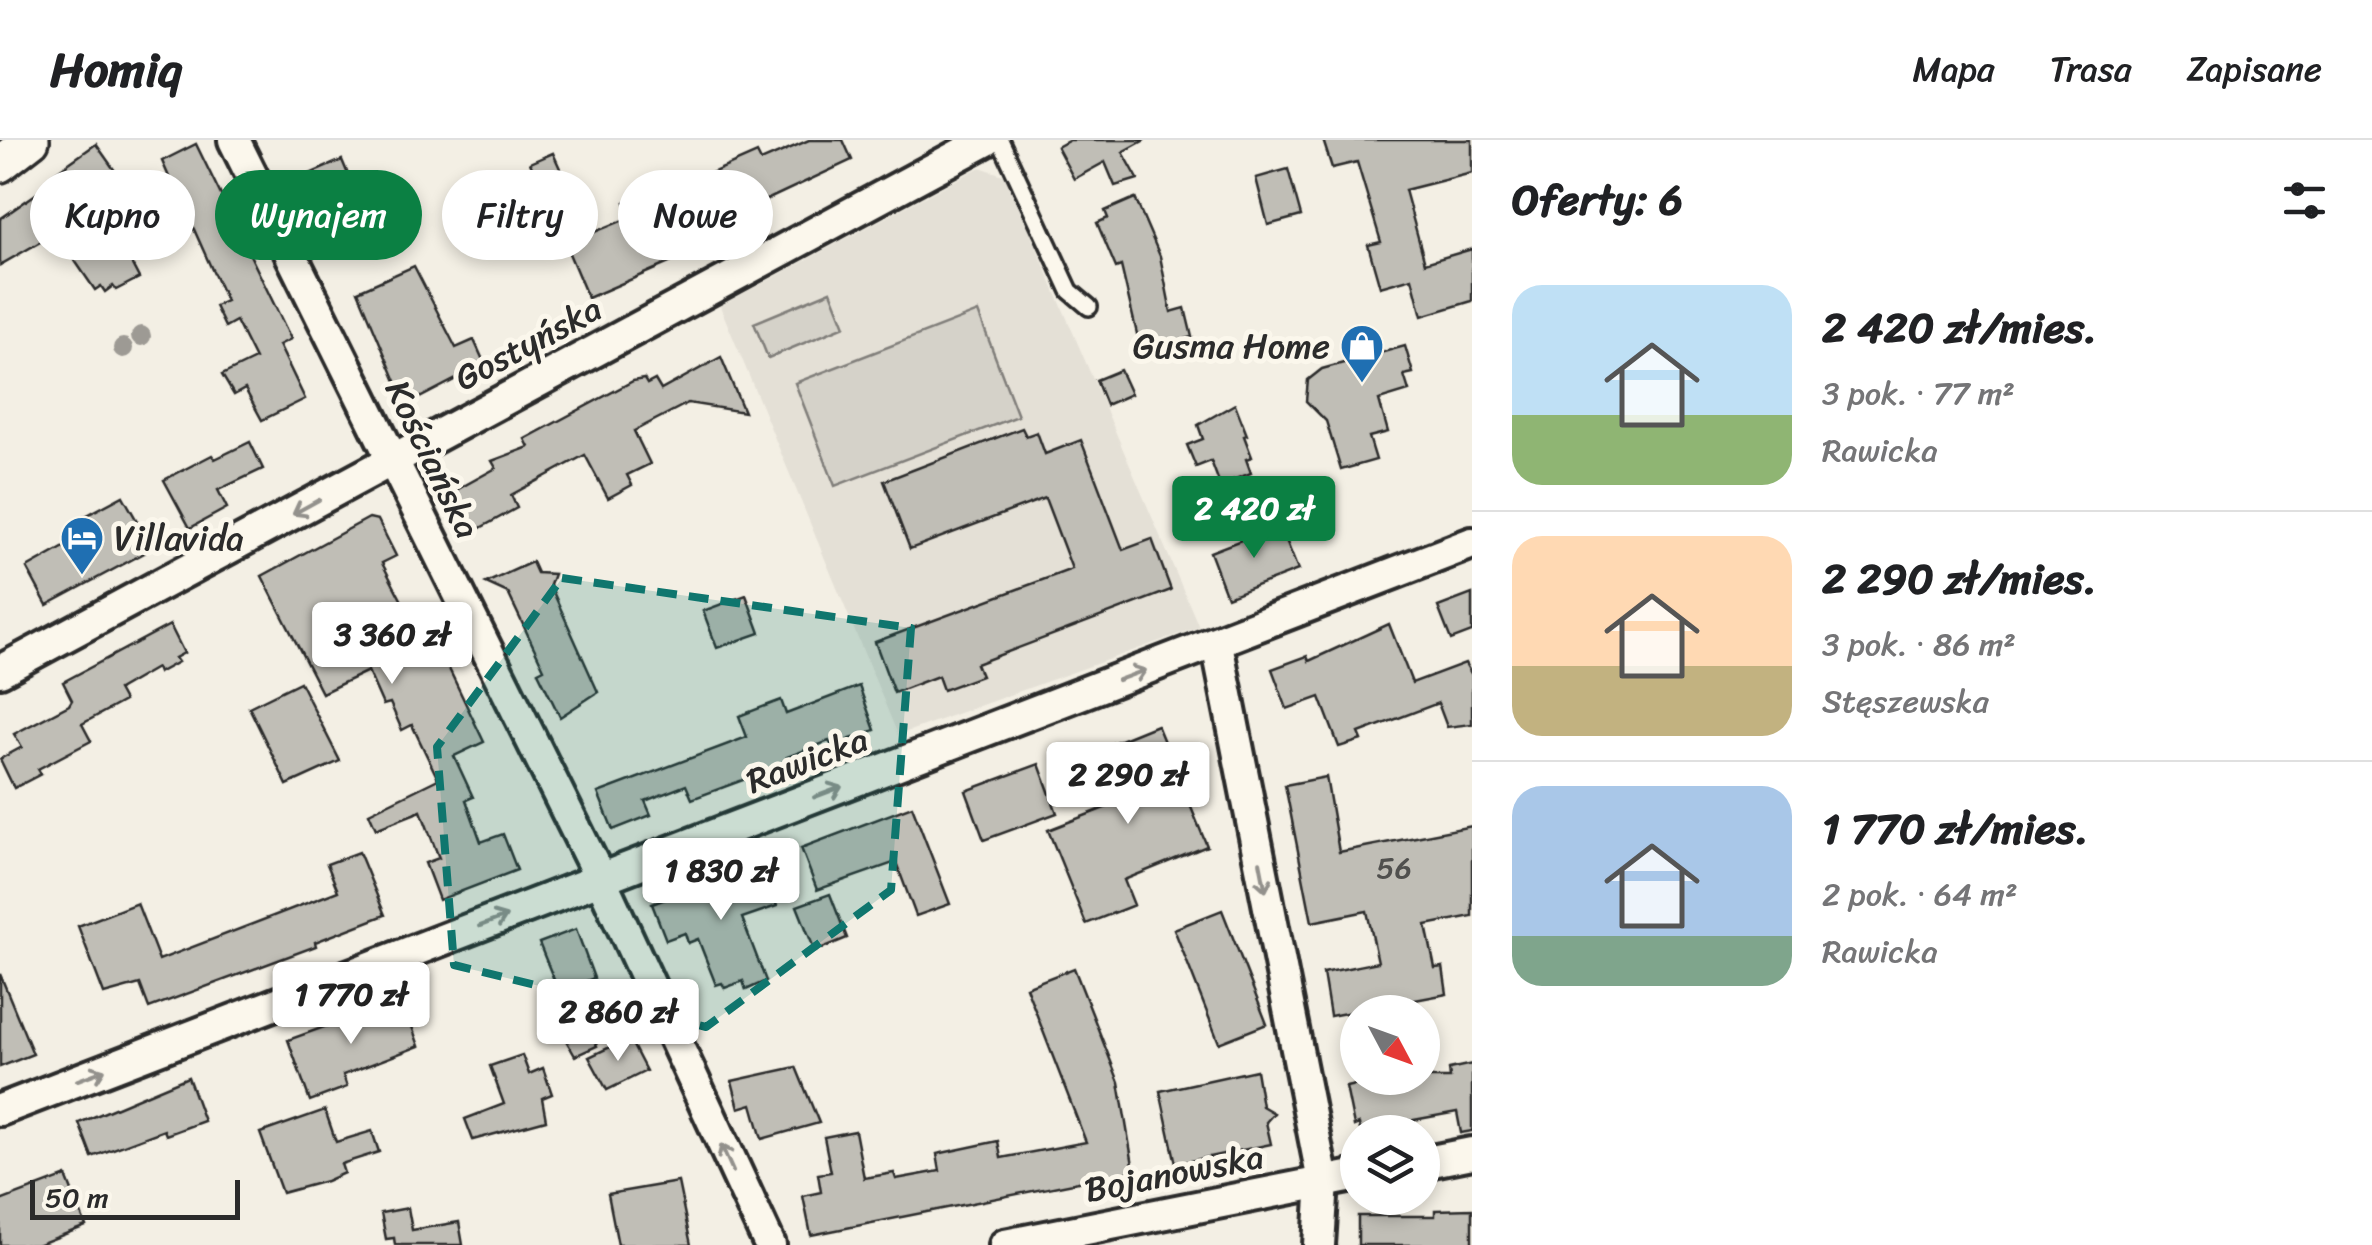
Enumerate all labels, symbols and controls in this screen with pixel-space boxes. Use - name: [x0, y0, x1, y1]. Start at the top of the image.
- text: Homiq: [50, 27, 182, 112]
- text: Mapa: [1912, 38, 1995, 100]
- text: Trasa: [2050, 38, 2132, 100]
- text: Zapisane: [2187, 38, 2322, 100]
- text: Oferty: 6: [1512, 163, 1683, 237]
- chip: Kupno: [30, 170, 195, 260]
- chip: Wynajem: [215, 170, 422, 260]
- chip: Filtry: [442, 170, 598, 260]
- chip: Nowe: [618, 170, 773, 260]
- icon: filters: [2277, 173, 2332, 228]
- street label: Gostyńska: [443, 278, 613, 408]
- text: 2 420 zł/mies.: [1822, 291, 2097, 365]
- place label: Gusma Home: [1133, 315, 1330, 377]
- shop icon: Gusma Home: [1339, 323, 1385, 384]
- icon: home: [1592, 325, 1712, 445]
- text: 3 pok. · 77 m²: [1822, 365, 2015, 422]
- street label: Kościańska: [368, 369, 498, 549]
- text: Rawicka: [1822, 422, 1937, 479]
- pin: 2 420 zł: [1151, 476, 1357, 561]
- text: 2 420 zł: [1194, 480, 1314, 537]
- one-way arrow: [292, 497, 321, 517]
- place label: Villavida: [114, 507, 244, 569]
- hotel icon: Villavida: [59, 515, 105, 576]
- text: 2 290 zł/mies.: [1822, 542, 2097, 616]
- icon: home: [1592, 576, 1712, 696]
- pin: 3 360 zł: [289, 602, 495, 687]
- text: 3 360 zł: [334, 606, 450, 663]
- text: 3 pok. · 86 m²: [1822, 616, 2016, 673]
- one-way arrow: [1116, 664, 1146, 682]
- text: Stęszewska: [1822, 673, 1989, 730]
- street label: Rawicka: [737, 708, 877, 812]
- pin: 2 290 zł: [1025, 742, 1231, 827]
- text: 2 290 zł: [1068, 746, 1188, 803]
- one-way arrow: [813, 781, 843, 799]
- text: 1 770 zł/mies.: [1822, 792, 2088, 866]
- icon: home: [1592, 826, 1712, 946]
- pin: 1 830 zł: [618, 838, 824, 923]
- house number: 56: [1376, 841, 1412, 895]
- text: 1 830 zł: [664, 842, 778, 899]
- one-way arrow: [1254, 860, 1273, 892]
- text: 2 pok. · 64 m²: [1822, 866, 2017, 923]
- one-way arrow: [477, 911, 507, 929]
- text: Rawicka: [1822, 923, 1937, 980]
- pin: 1 770 zł: [248, 962, 454, 1047]
- text: 1 770 zł: [295, 966, 407, 1023]
- pin: 2 860 zł: [515, 979, 721, 1064]
- text: 2 860 zł: [559, 983, 677, 1040]
- north arrow: [1340, 995, 1440, 1095]
- map controls: [1340, 995, 1440, 1215]
- one-way arrow: [75, 1065, 106, 1083]
- button: layers: [1340, 1115, 1440, 1215]
- street label: Bojanowska: [1079, 1125, 1269, 1221]
- one-way arrow: [716, 1144, 735, 1174]
- text: 50 m: [45, 1173, 109, 1222]
- scale bar: [30, 1175, 240, 1220]

